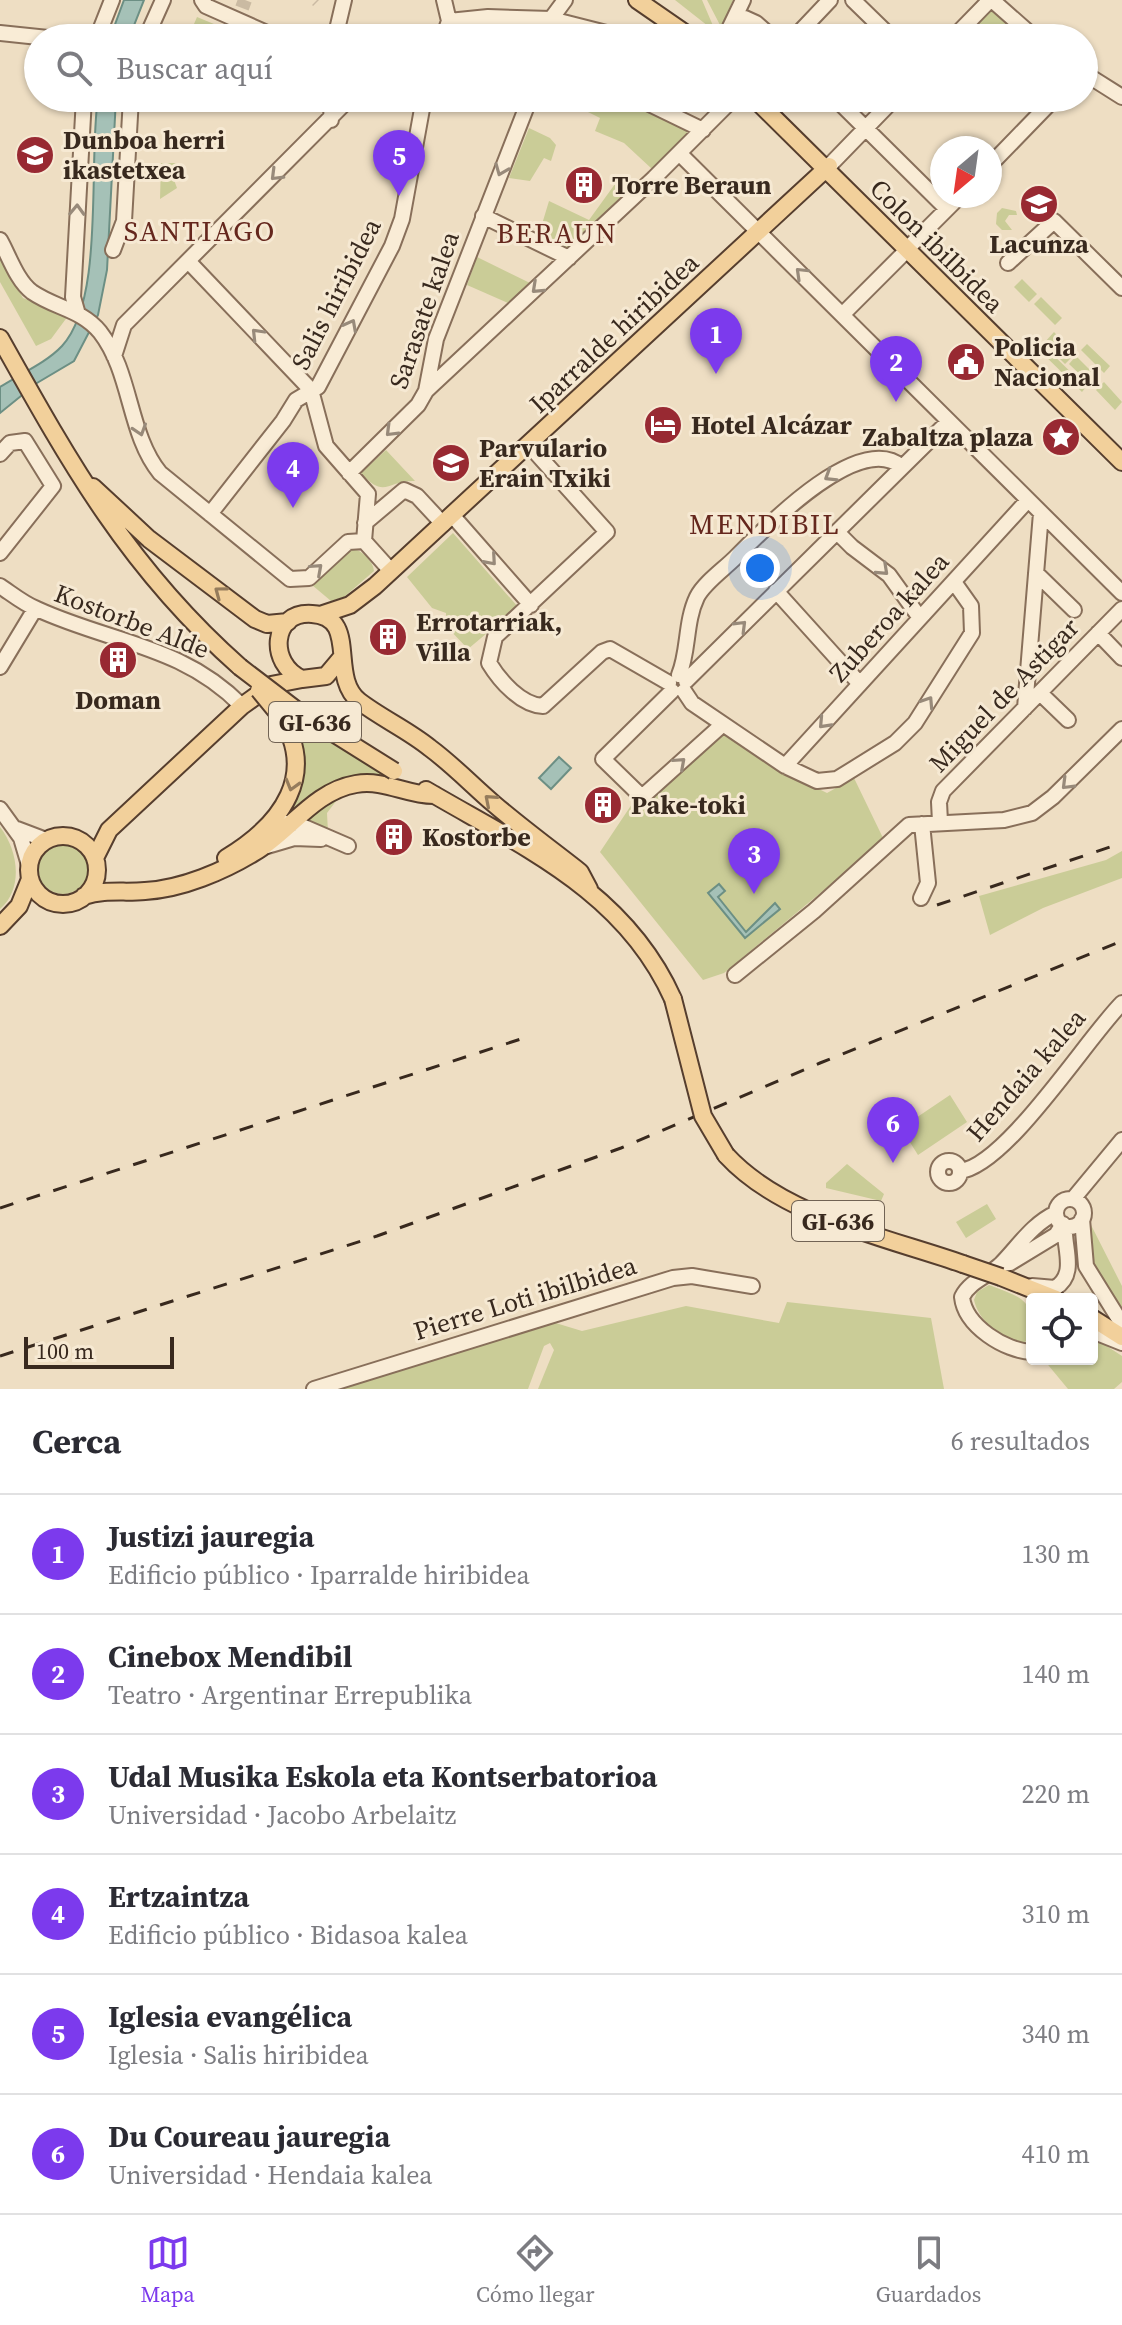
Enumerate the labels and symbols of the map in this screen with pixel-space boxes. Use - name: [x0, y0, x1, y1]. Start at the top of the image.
- place label: Dunboa herri ikastetxea: [63, 122, 225, 188]
- pin: 5: [373, 130, 425, 196]
- school or university icon: Dunboa herri ikastetxea: [14, 134, 56, 176]
- north arrow: [930, 136, 1002, 208]
- one-way arrow: [494, 162, 511, 176]
- building icon: Torre Beraun: [563, 164, 605, 206]
- one-way arrow: [271, 166, 285, 180]
- place label: Torre Beraun: [612, 167, 771, 203]
- street label: Colon ibilbidea: [862, 171, 1013, 322]
- school or university icon: Lacunza: [1018, 183, 1060, 225]
- one-way arrow: [68, 203, 85, 216]
- district label: SANTIAGO: [124, 212, 276, 250]
- street label: Salis hiribidea: [282, 212, 390, 376]
- district label: BERAUN: [496, 214, 618, 252]
- street label: Sarasate kalea: [380, 226, 468, 393]
- place label: Lacunza: [989, 226, 1089, 262]
- street label: Iparralde hiribidea: [521, 244, 707, 421]
- one-way arrow: [796, 268, 810, 282]
- one-way arrow: [532, 278, 546, 293]
- pin: 1: [690, 308, 742, 374]
- one-way arrow: [341, 318, 356, 333]
- one-way arrow: [252, 329, 266, 343]
- place label: Policia Nacional: [994, 329, 1100, 395]
- pin: 2: [870, 336, 922, 402]
- public building icon: Policia Nacional: [945, 341, 987, 383]
- hotel icon: Hotel Alcázar: [642, 404, 684, 446]
- place label: Hotel Alcázar: [691, 407, 853, 443]
- place icon: Zabaltza plaza: [1040, 416, 1082, 458]
- place label: Zabaltza plaza: [862, 419, 1033, 455]
- one-way arrow: [130, 422, 146, 436]
- one-way arrow: [386, 422, 400, 437]
- place label: Parvulario Erain Txiki: [479, 430, 611, 496]
- pin: 4: [267, 442, 319, 508]
- school or university icon: Parvulario Erain Txiki: [430, 442, 472, 484]
- one-way arrow: [824, 466, 839, 481]
- district label: MENDIBIL: [689, 505, 841, 543]
- street label: Zuberoa kalea: [821, 544, 957, 690]
- your location: [740, 548, 780, 588]
- one-way arrow: [481, 551, 496, 566]
- one-way arrow: [874, 561, 888, 576]
- one-way arrow: [308, 564, 323, 579]
- street label: Kostorbe Alde: [49, 575, 215, 667]
- one-way arrow: [214, 587, 228, 602]
- place label: Errotarriak, Villa: [416, 604, 562, 670]
- street label: Miguel de Astigar: [921, 610, 1087, 780]
- building icon: Errotarriak, Villa: [367, 616, 409, 658]
- one-way arrow: [732, 621, 746, 635]
- building icon: Doman: [97, 639, 139, 681]
- place label: Doman: [75, 682, 161, 718]
- one-way arrow: [919, 696, 934, 710]
- road number: GI-636: [269, 702, 361, 742]
- one-way arrow: [819, 714, 834, 728]
- one-way arrow: [671, 758, 686, 772]
- one-way arrow: [1062, 775, 1076, 789]
- one-way arrow: [285, 778, 301, 791]
- building icon: Pake-toki: [582, 784, 624, 826]
- place label: Pake-toki: [631, 787, 746, 823]
- one-way arrow: [485, 796, 500, 810]
- building icon: Kostorbe: [373, 816, 415, 858]
- place label: Kostorbe: [422, 819, 531, 855]
- pin: 3: [728, 828, 780, 894]
- street label: Hendaia kalea: [958, 1000, 1094, 1149]
- pin: 6: [867, 1097, 919, 1163]
- road number: GI-636: [792, 1201, 884, 1241]
- street label: Pierre Loti ibilbidea: [409, 1247, 642, 1349]
- scale bar: [24, 1333, 174, 1369]

